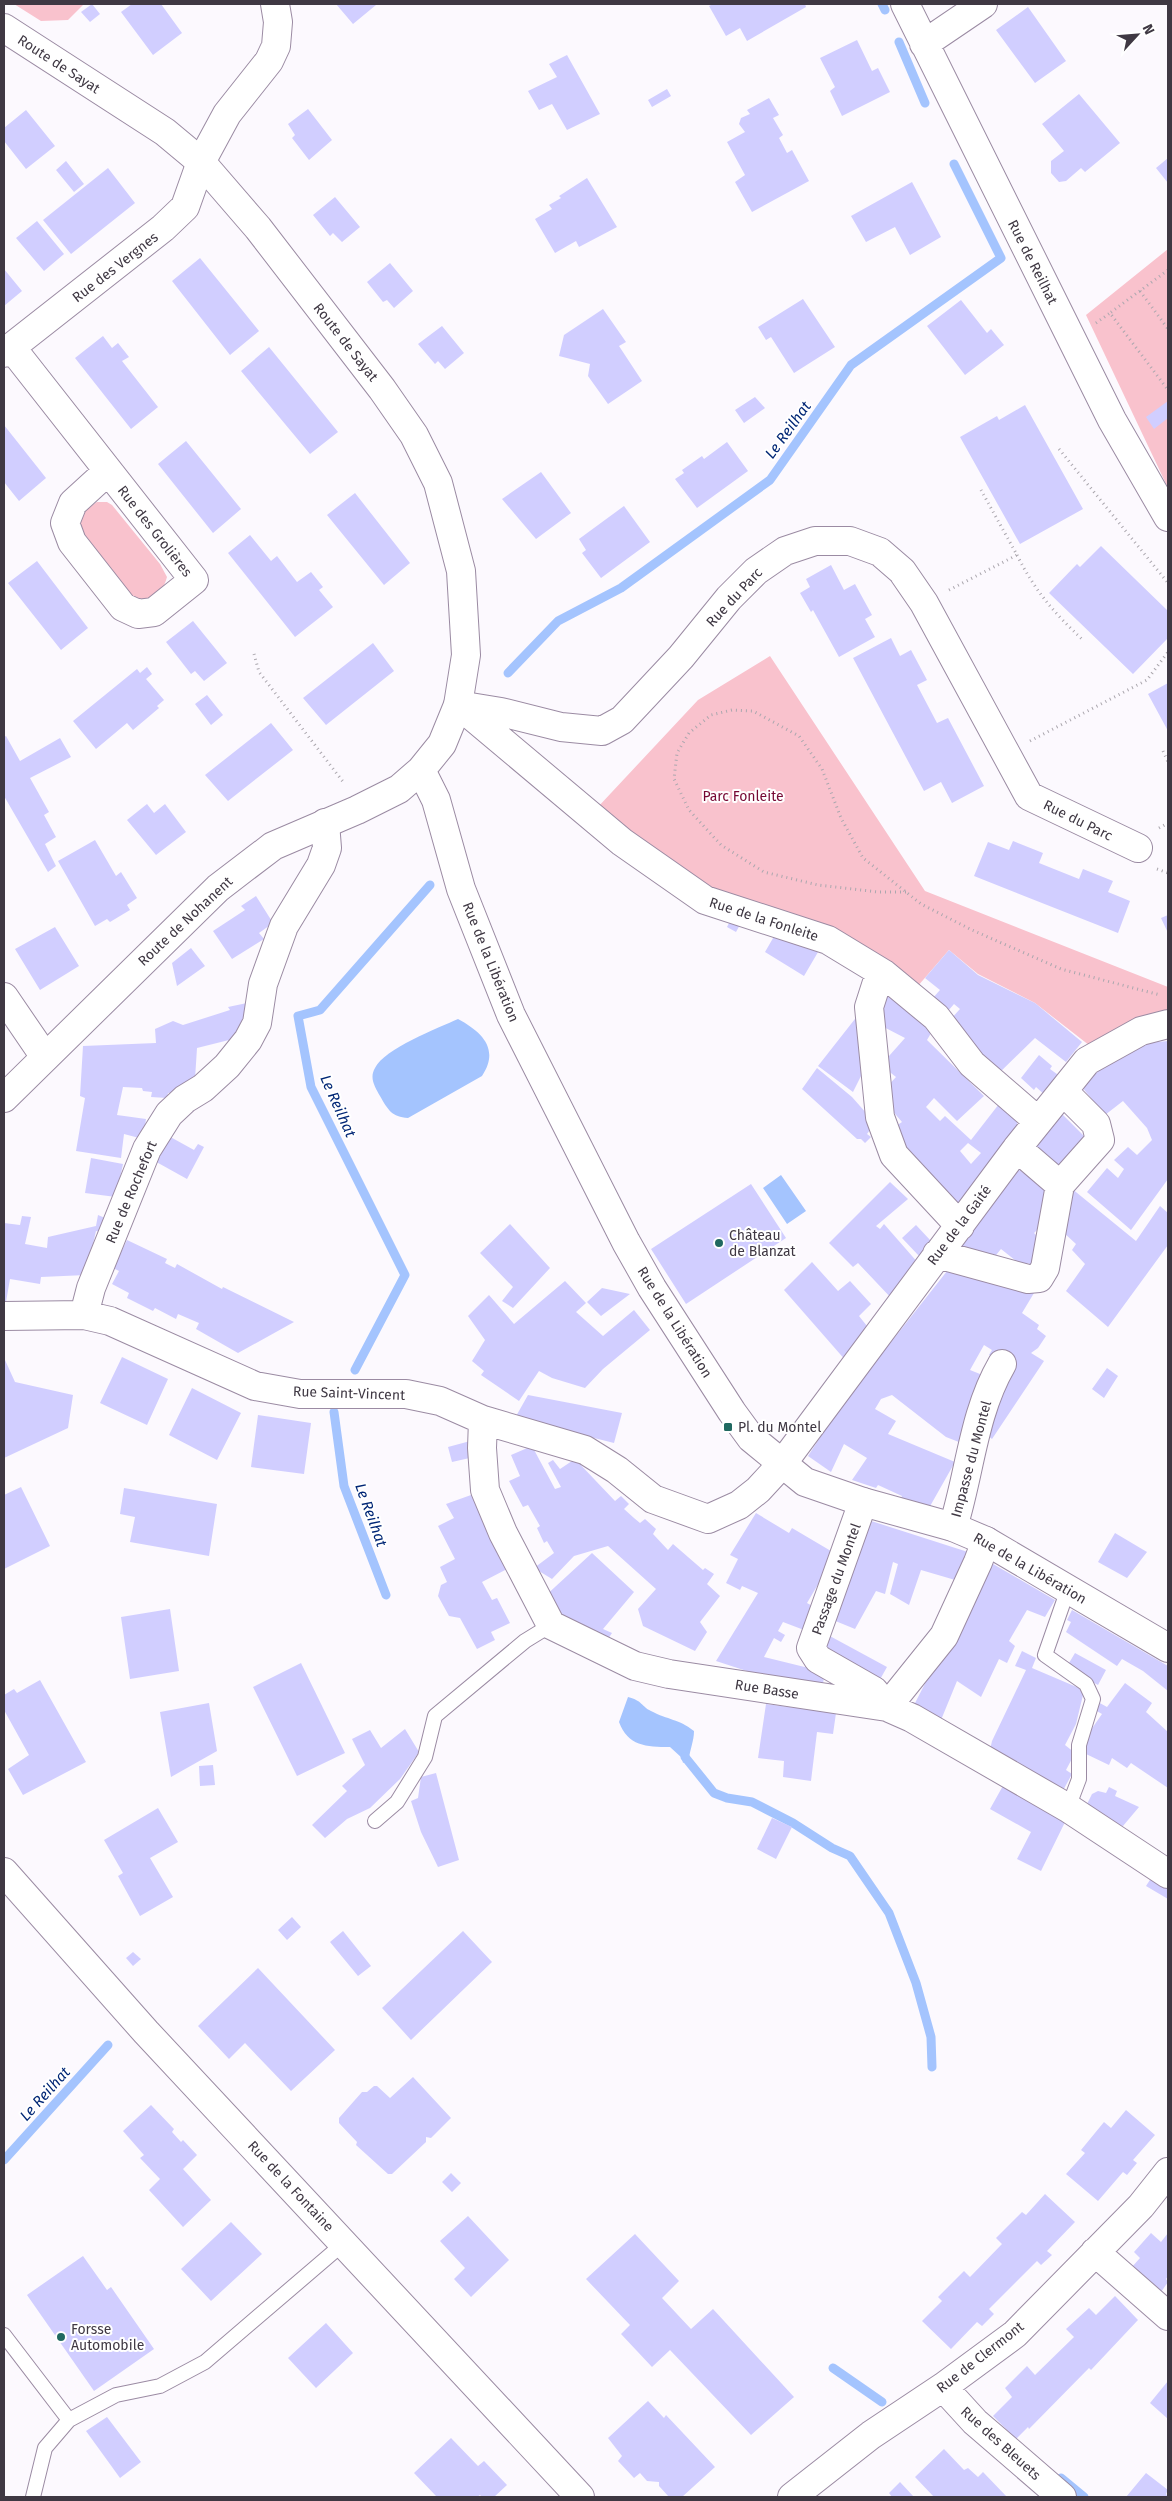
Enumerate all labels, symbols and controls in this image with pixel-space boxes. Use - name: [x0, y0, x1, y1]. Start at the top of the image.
- north arrow: [1112, 10, 1162, 60]
- text: N: [1139, 22, 1158, 37]
- street label: Route de Sayat: [14, 31, 104, 98]
- street label: Rue de Reilhat: [1004, 217, 1062, 308]
- street label: Rue des Vergnes: [69, 228, 162, 306]
- street label: Route de Sayat: [310, 300, 382, 386]
- water label: Le Reilhat: [761, 397, 815, 462]
- street label: Rue des Grolières: [114, 482, 196, 581]
- street label: Rue du Parc: [703, 564, 766, 631]
- park label: Parc Fonleite: [702, 788, 784, 805]
- street label: Rue du Parc: [1040, 796, 1115, 845]
- street label: Route de Nohanent: [135, 873, 237, 970]
- street label: Rue de la Fonleite: [707, 894, 821, 945]
- street label: Rue de la Libération: [459, 900, 522, 1025]
- water label: Le Reilhat: [316, 1072, 360, 1141]
- street label: Rue de Rochefort: [102, 1137, 161, 1246]
- street label: Rue de la Gaité: [924, 1182, 995, 1269]
- place label: Château de Blanzat: [729, 1227, 797, 1260]
- marker: Château de Blanzat: [713, 1237, 725, 1249]
- street label: Rue de la Libération: [634, 1264, 716, 1381]
- street label: Rue Saint-Vincent: [293, 1383, 406, 1404]
- street label: Impasse du Montel: [948, 1399, 995, 1519]
- place label: Pl. du Montel: [738, 1419, 821, 1436]
- marker: Pl. du Montel: [722, 1421, 734, 1433]
- water label: Le Reilhat: [351, 1481, 391, 1550]
- street label: Passage du Montel: [808, 1521, 865, 1637]
- street label: Rue de la Libération: [970, 1529, 1089, 1608]
- street label: Rue Basse: [734, 1676, 800, 1703]
- water label: Le Reilhat: [16, 2063, 74, 2125]
- street label: Rue de la Fontaine: [244, 2137, 337, 2235]
- street label: Rue de Clermont: [933, 2318, 1028, 2397]
- place label: Forsse Automobile: [71, 2321, 144, 2354]
- marker: Forsse Automobile: [55, 2331, 67, 2343]
- street label: Rue des Bleuets: [957, 2403, 1044, 2484]

